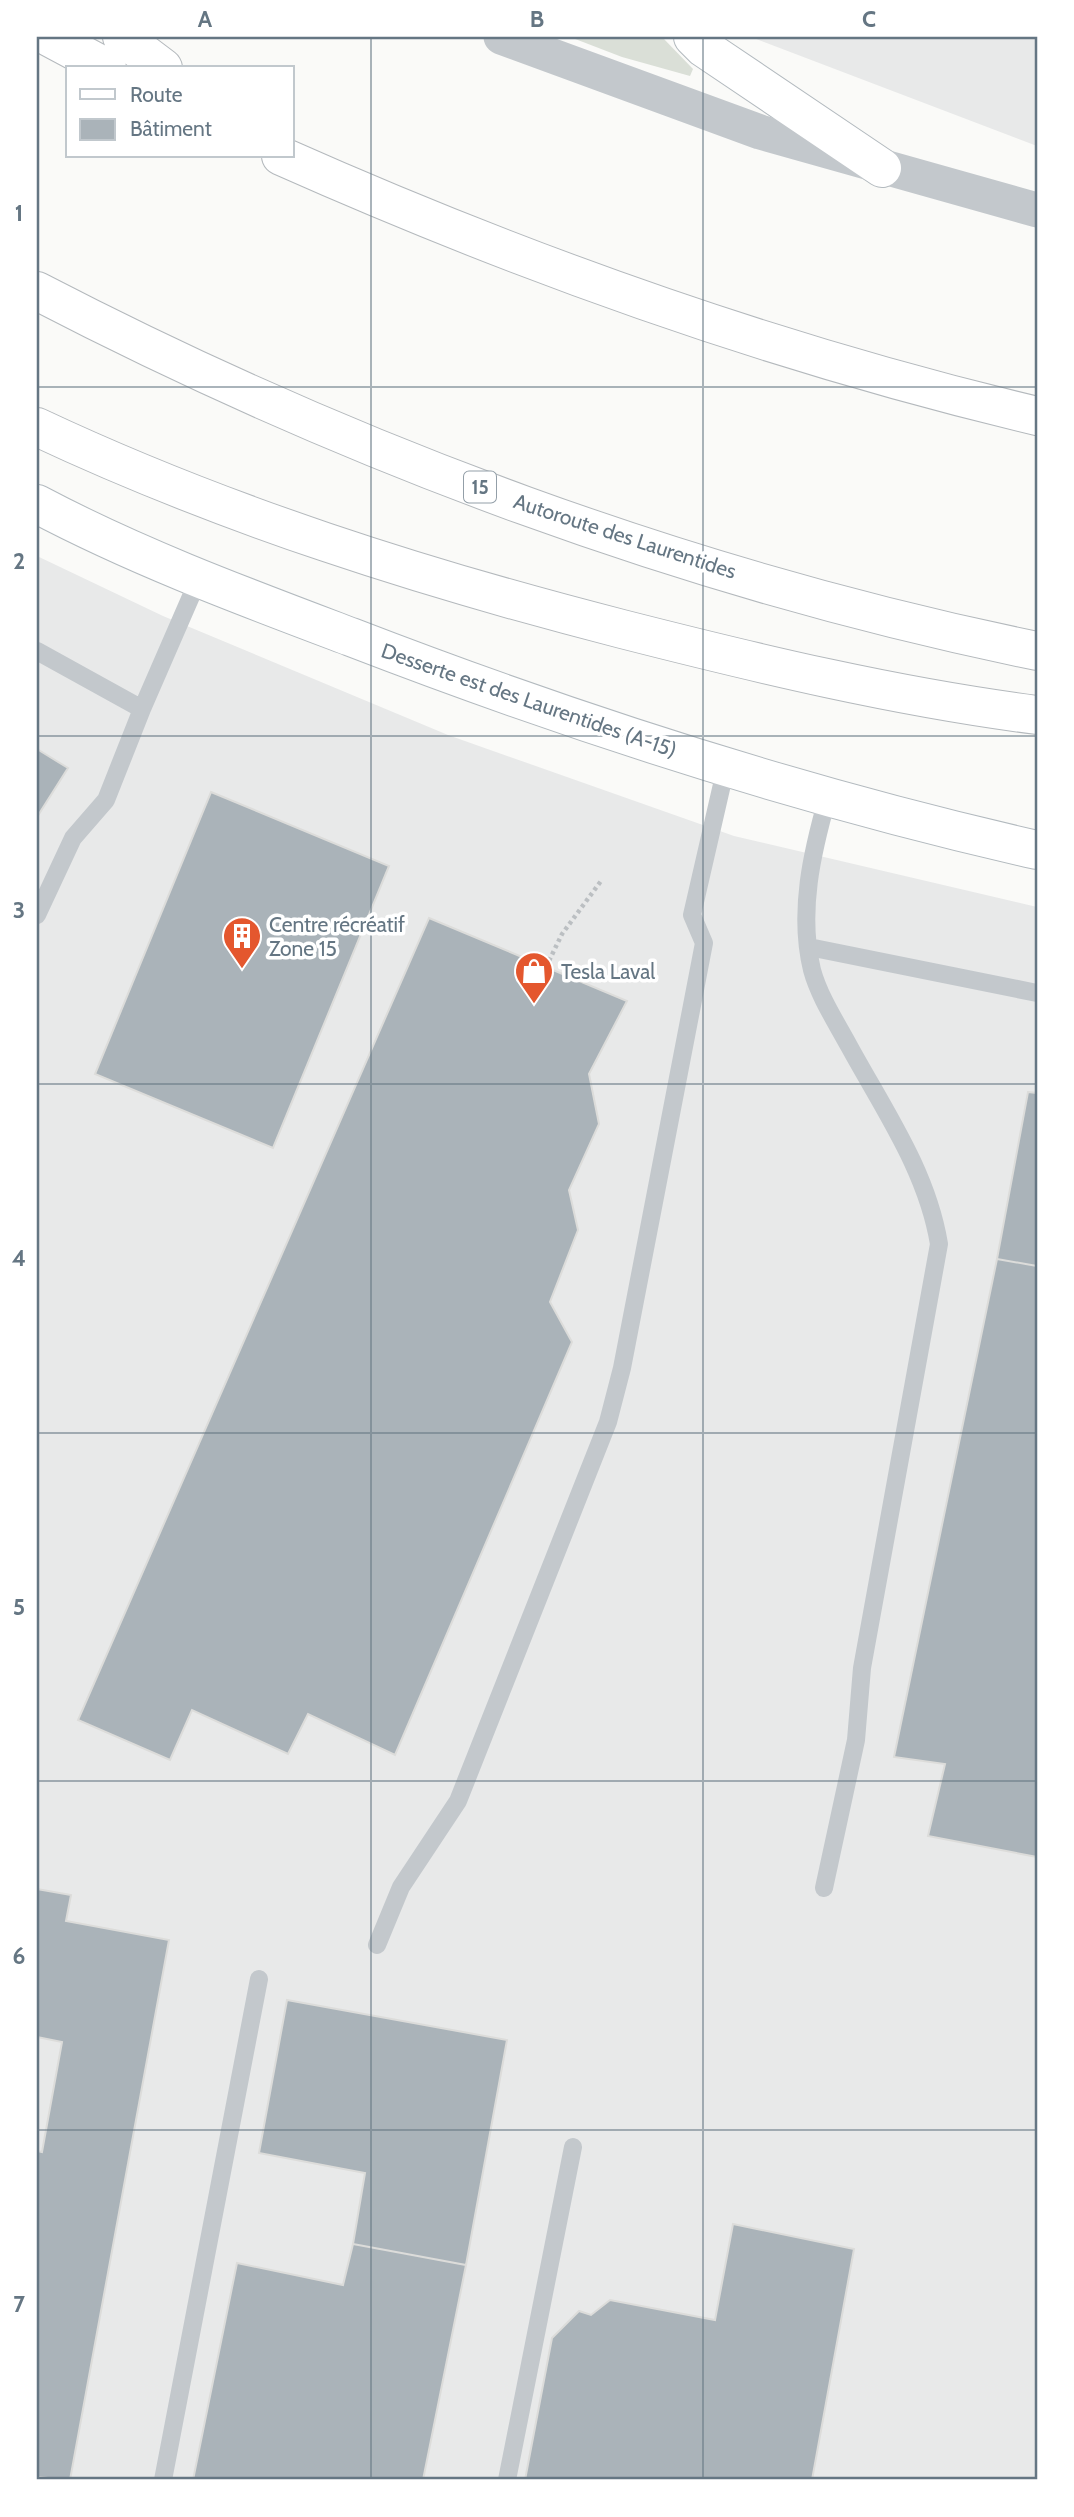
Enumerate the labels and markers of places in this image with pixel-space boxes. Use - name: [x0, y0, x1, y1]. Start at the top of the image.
- place label: Centre récréatif Zone 15: [269, 912, 405, 961]
- building icon: Centre récréatif Zone 15: [221, 915, 263, 970]
- shop icon: Tesla Laval: [513, 950, 555, 1005]
- place label: Tesla Laval: [561, 959, 655, 984]

